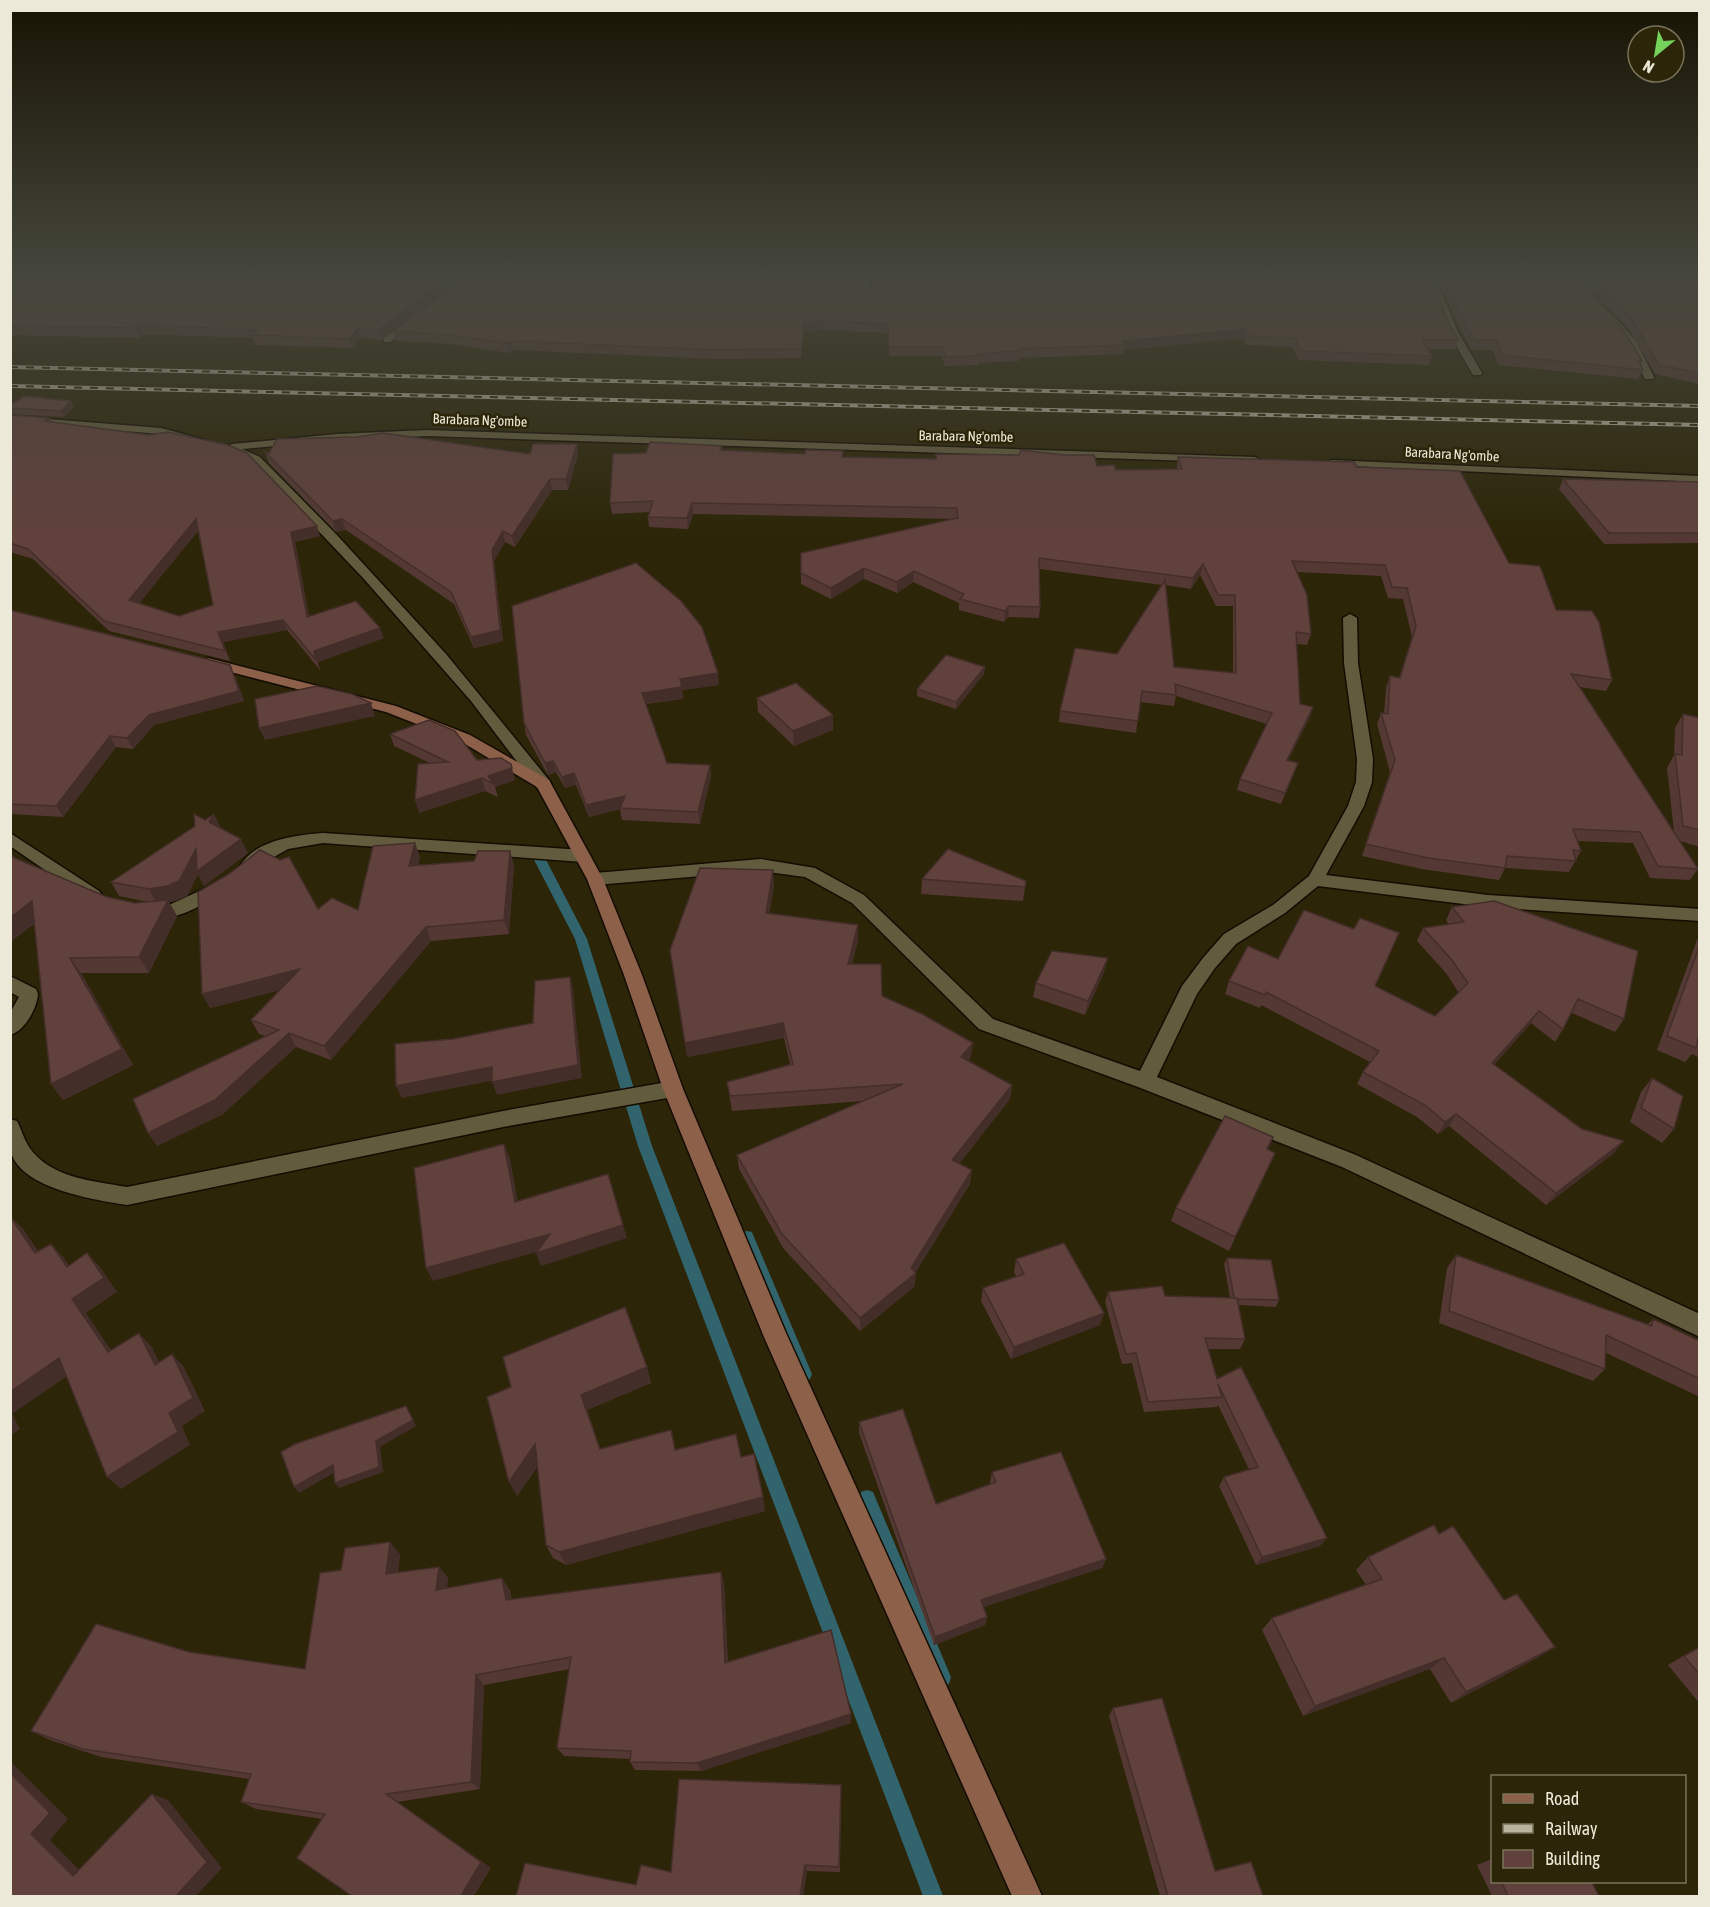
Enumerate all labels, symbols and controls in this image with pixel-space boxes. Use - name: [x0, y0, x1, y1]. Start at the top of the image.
- north arrow: [1626, 24, 1686, 84]
- text: N: [1640, 57, 1657, 77]
- street label: Barabara Ng'ombe: [432, 410, 528, 430]
- street label: Barabara Ng'ombe: [919, 427, 1013, 445]
- street label: Barabara Ng'ombe: [1404, 444, 1500, 464]
- legend: [1491, 1775, 1686, 1883]
- text: Road: [1545, 1788, 1579, 1809]
- text: Railway: [1545, 1818, 1597, 1839]
- text: Building: [1545, 1848, 1600, 1869]

